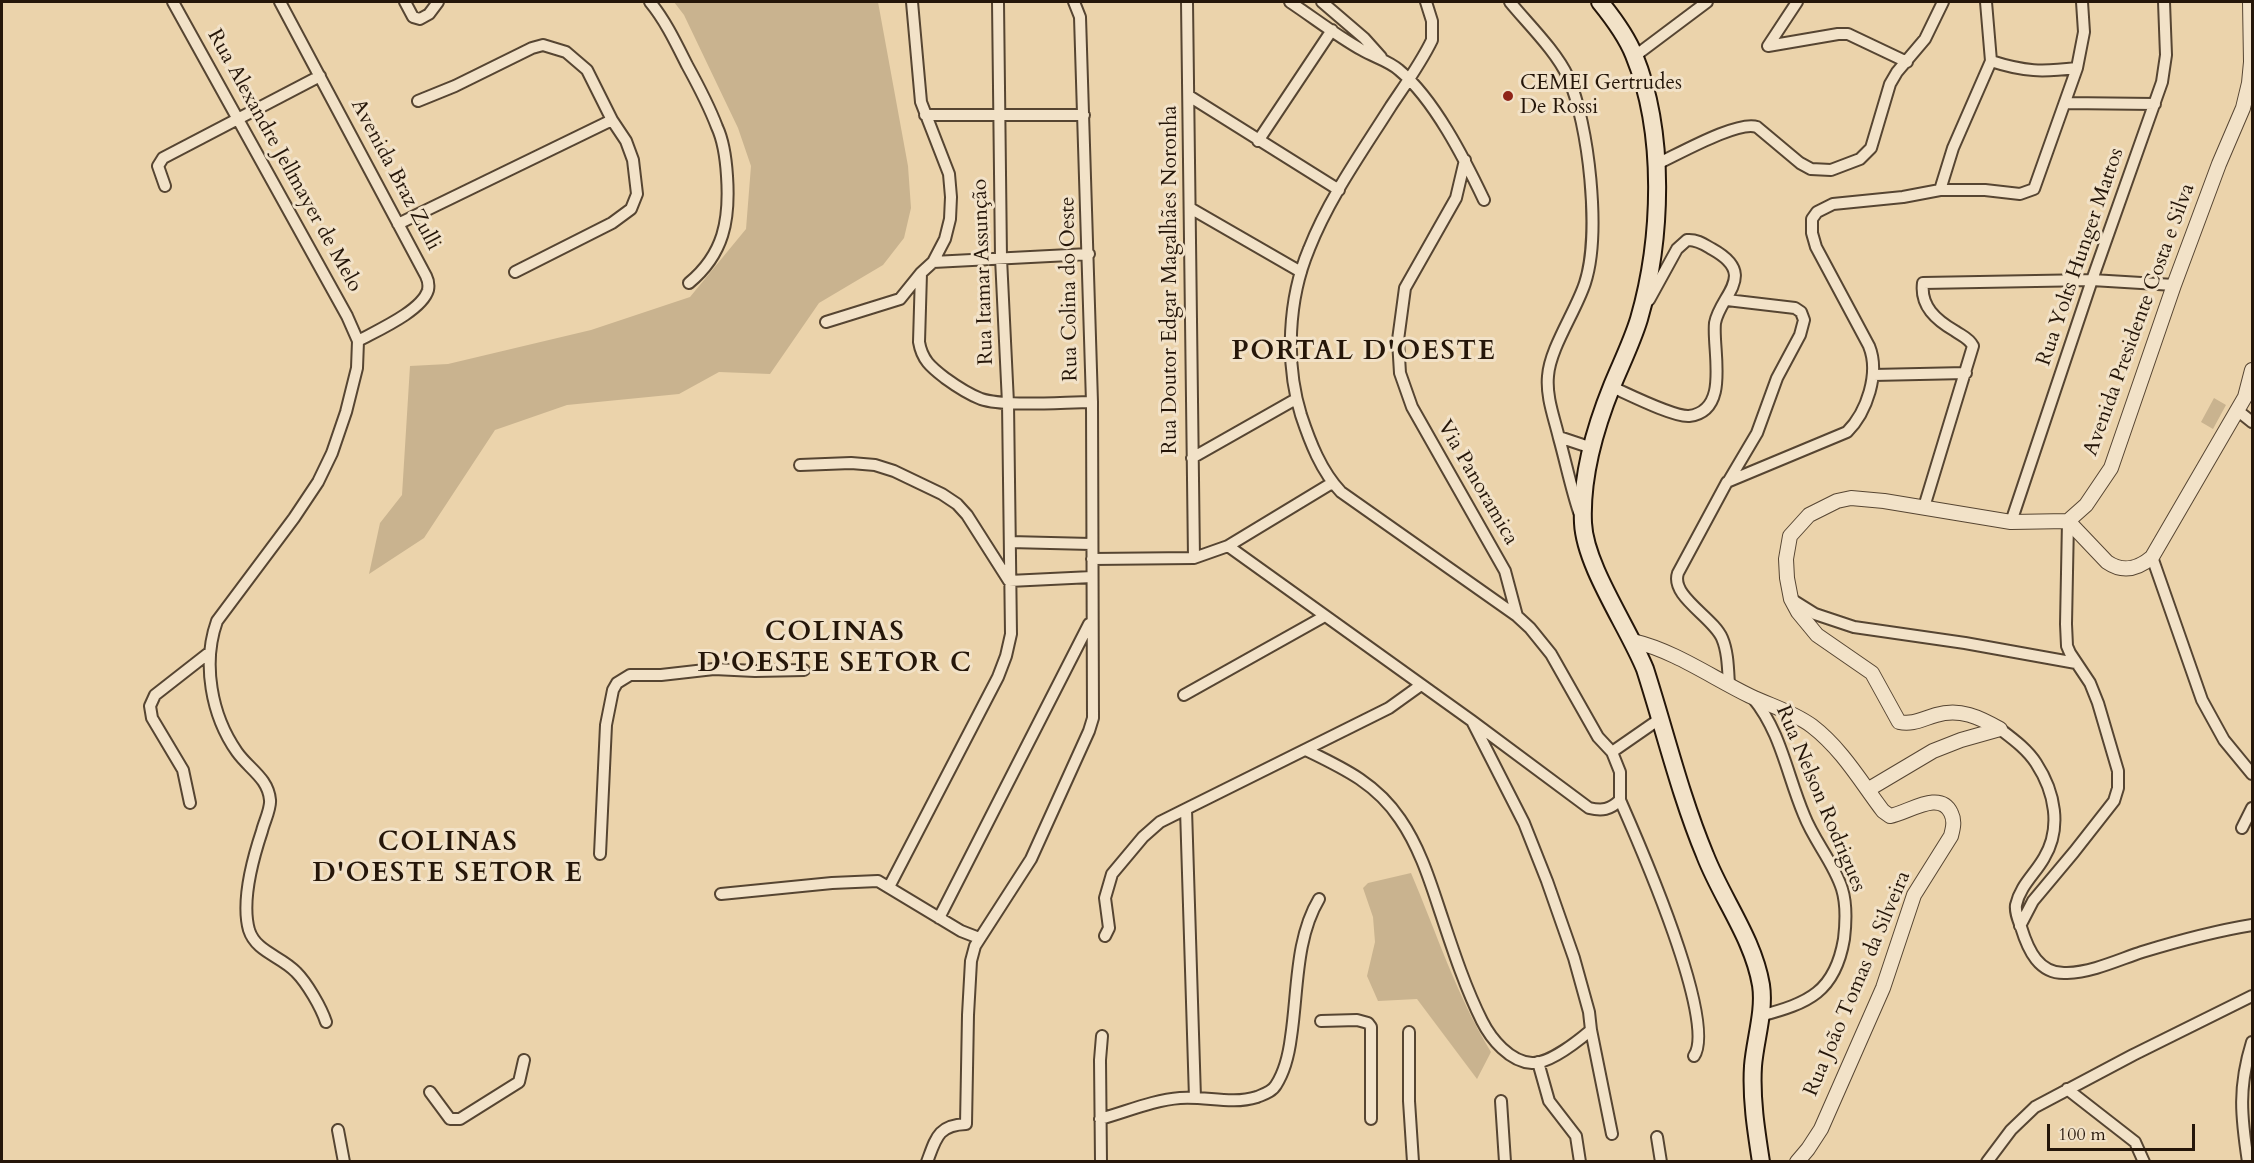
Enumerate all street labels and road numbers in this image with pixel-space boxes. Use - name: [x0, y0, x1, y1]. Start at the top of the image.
- street label: Rua Alexandre Jellmayer de Melo: [201, 25, 367, 297]
- street label: Avenida Braz Zulli: [344, 95, 446, 255]
- street label: Rua Doutor Edgar Magalhães Noronha: [1158, 105, 1184, 455]
- street label: Rua Yolts Hunger Mattos: [2032, 145, 2130, 369]
- street label: Rua Itamar Assunção: [968, 178, 1000, 366]
- street label: Avenida Presidente Costa e Silva: [2079, 180, 2201, 460]
- street label: Rua Colina do Oeste: [1056, 196, 1084, 382]
- street label: Via Panoramica: [1431, 416, 1523, 550]
- street label: Rua Nelson Rodrigues: [1769, 702, 1871, 896]
- street label: Rua João Tomas da Silveira: [1799, 868, 1917, 1100]

